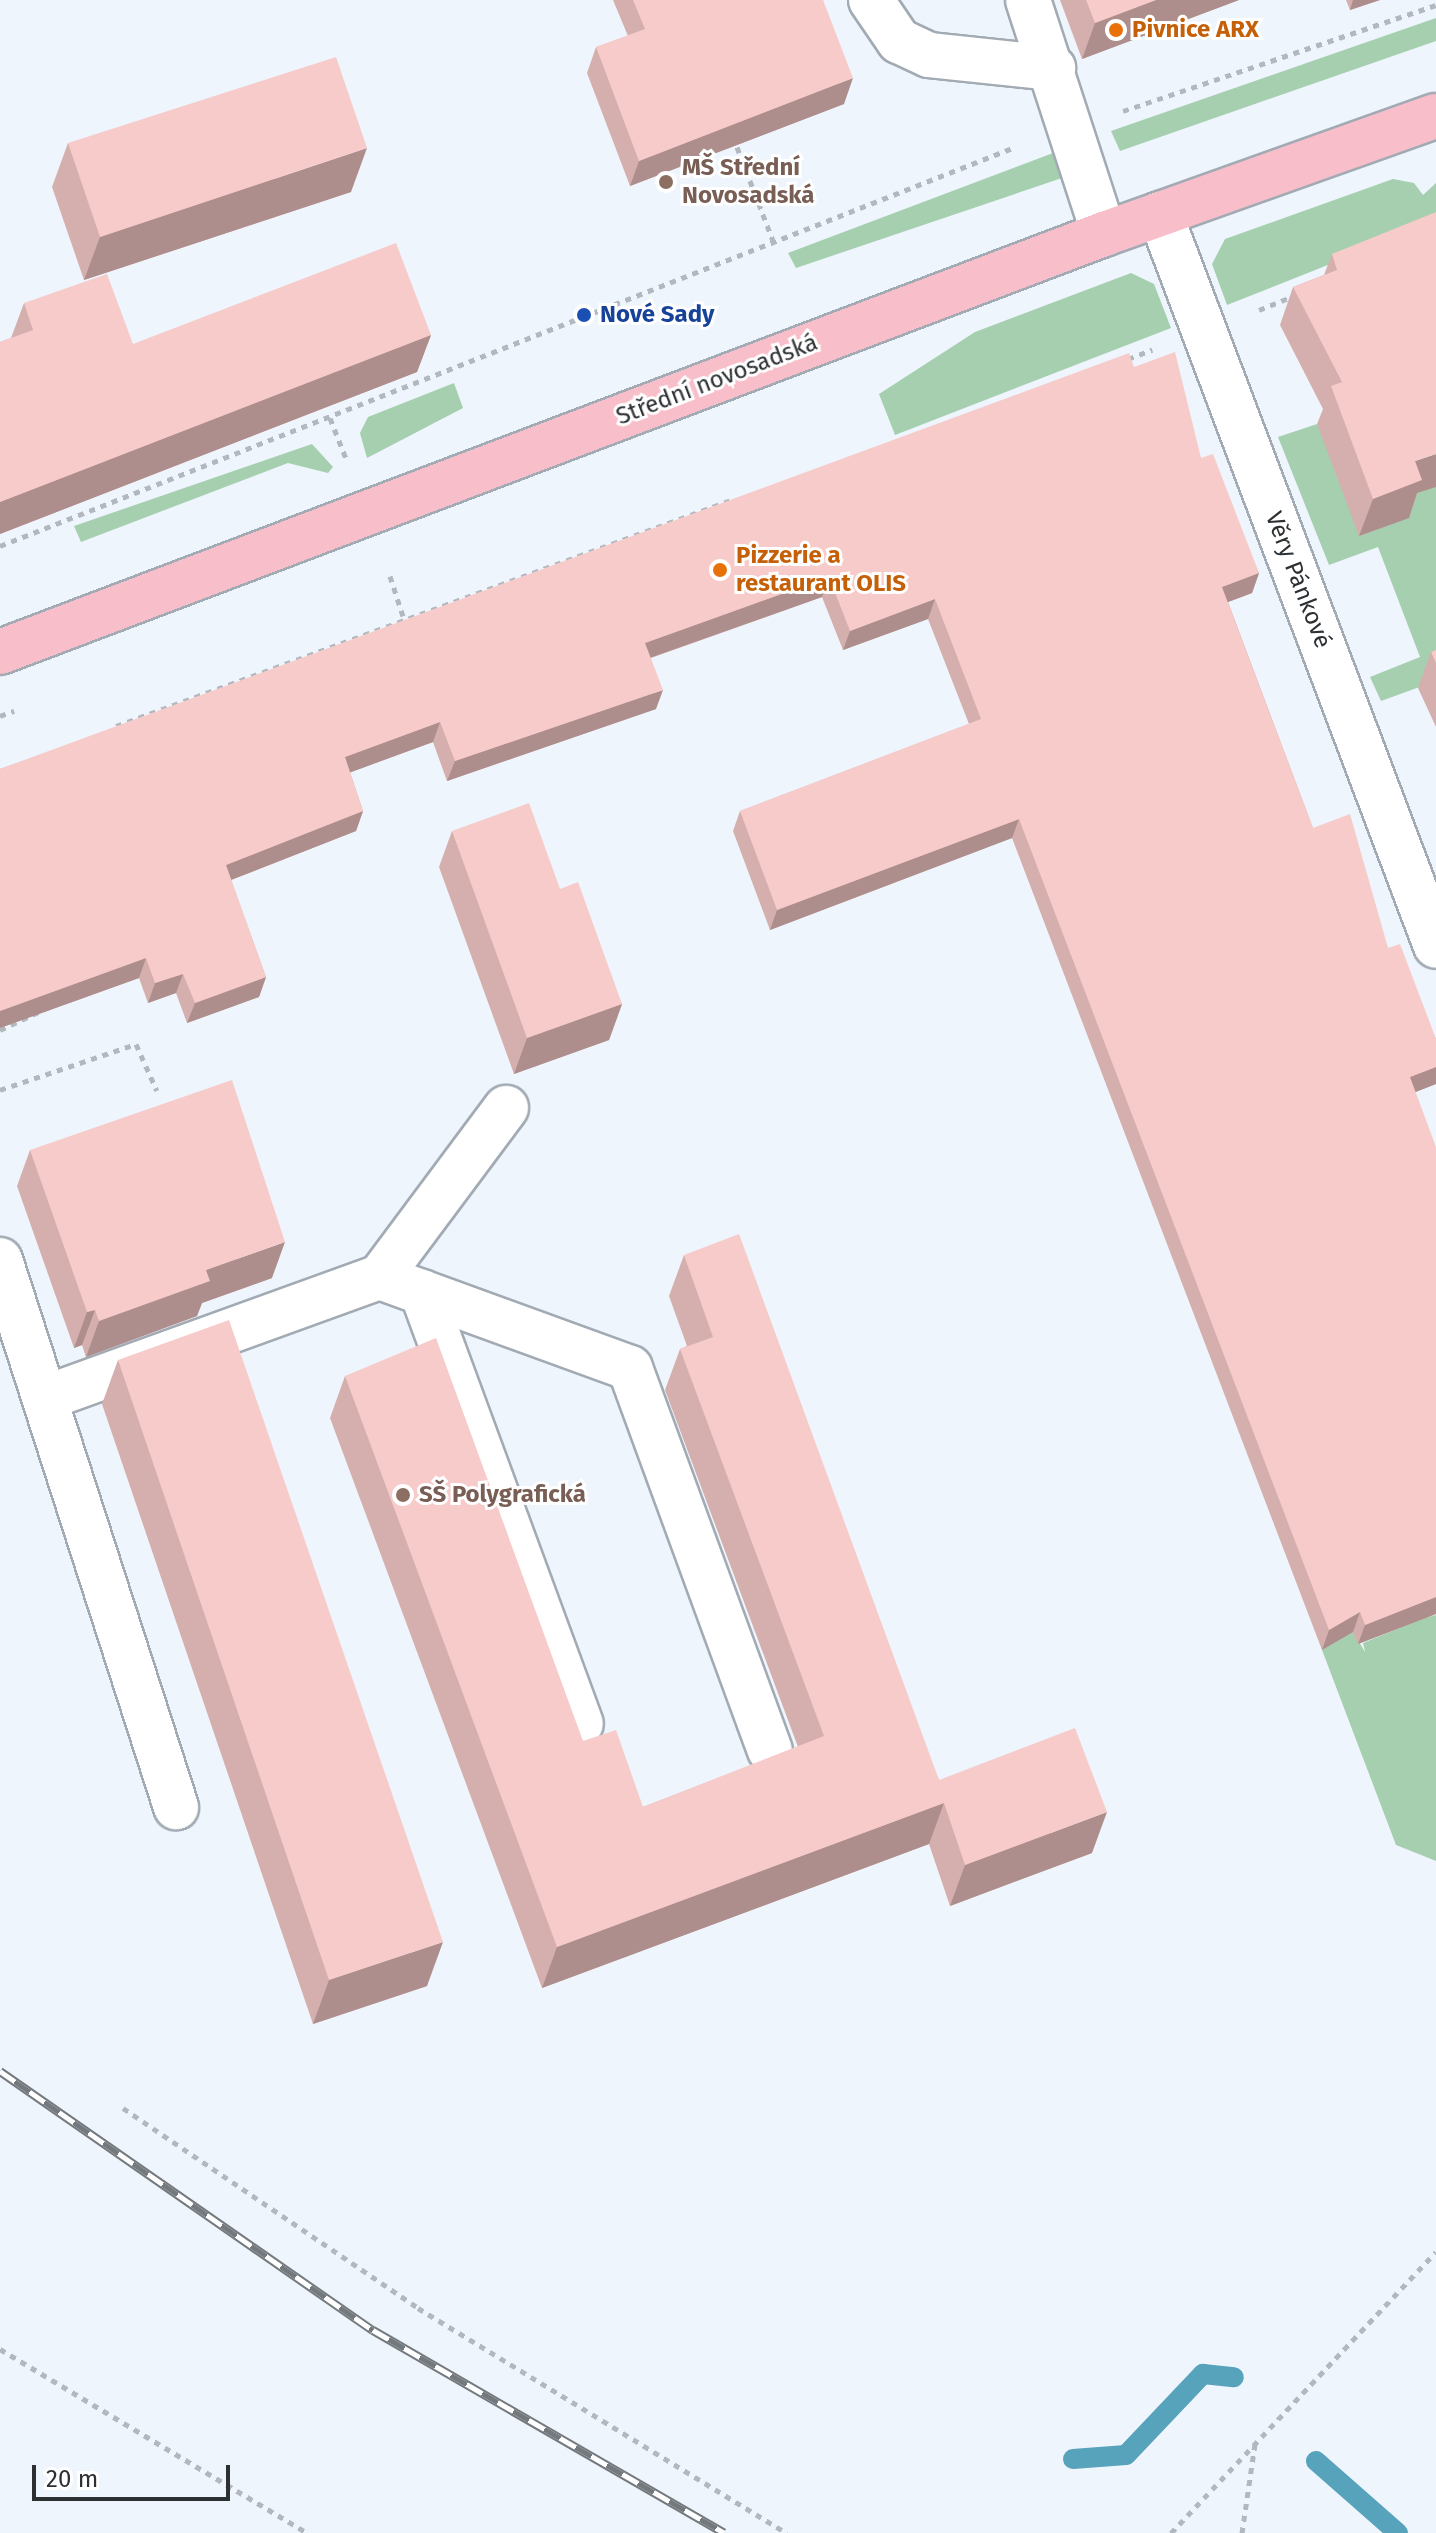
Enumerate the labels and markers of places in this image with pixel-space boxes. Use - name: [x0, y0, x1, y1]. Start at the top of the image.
- place label: Pivnice ARX: [1132, 16, 1259, 44]
- marker: Pivnice ARX: [1107, 21, 1125, 39]
- place label: MŠ Střední Novosadská: [682, 154, 814, 210]
- marker: MŠ Střední Novosadská: [657, 173, 675, 191]
- place label: Nové Sady: [600, 301, 715, 329]
- marker: Nové Sady: [575, 306, 593, 324]
- place label: Pizzerie a restaurant OLIS: [736, 542, 906, 598]
- marker: Pizzerie a restaurant OLIS: [711, 561, 729, 579]
- place label: SŠ Polygrafická: [419, 1481, 586, 1509]
- marker: SŠ Polygrafická: [394, 1486, 412, 1504]

